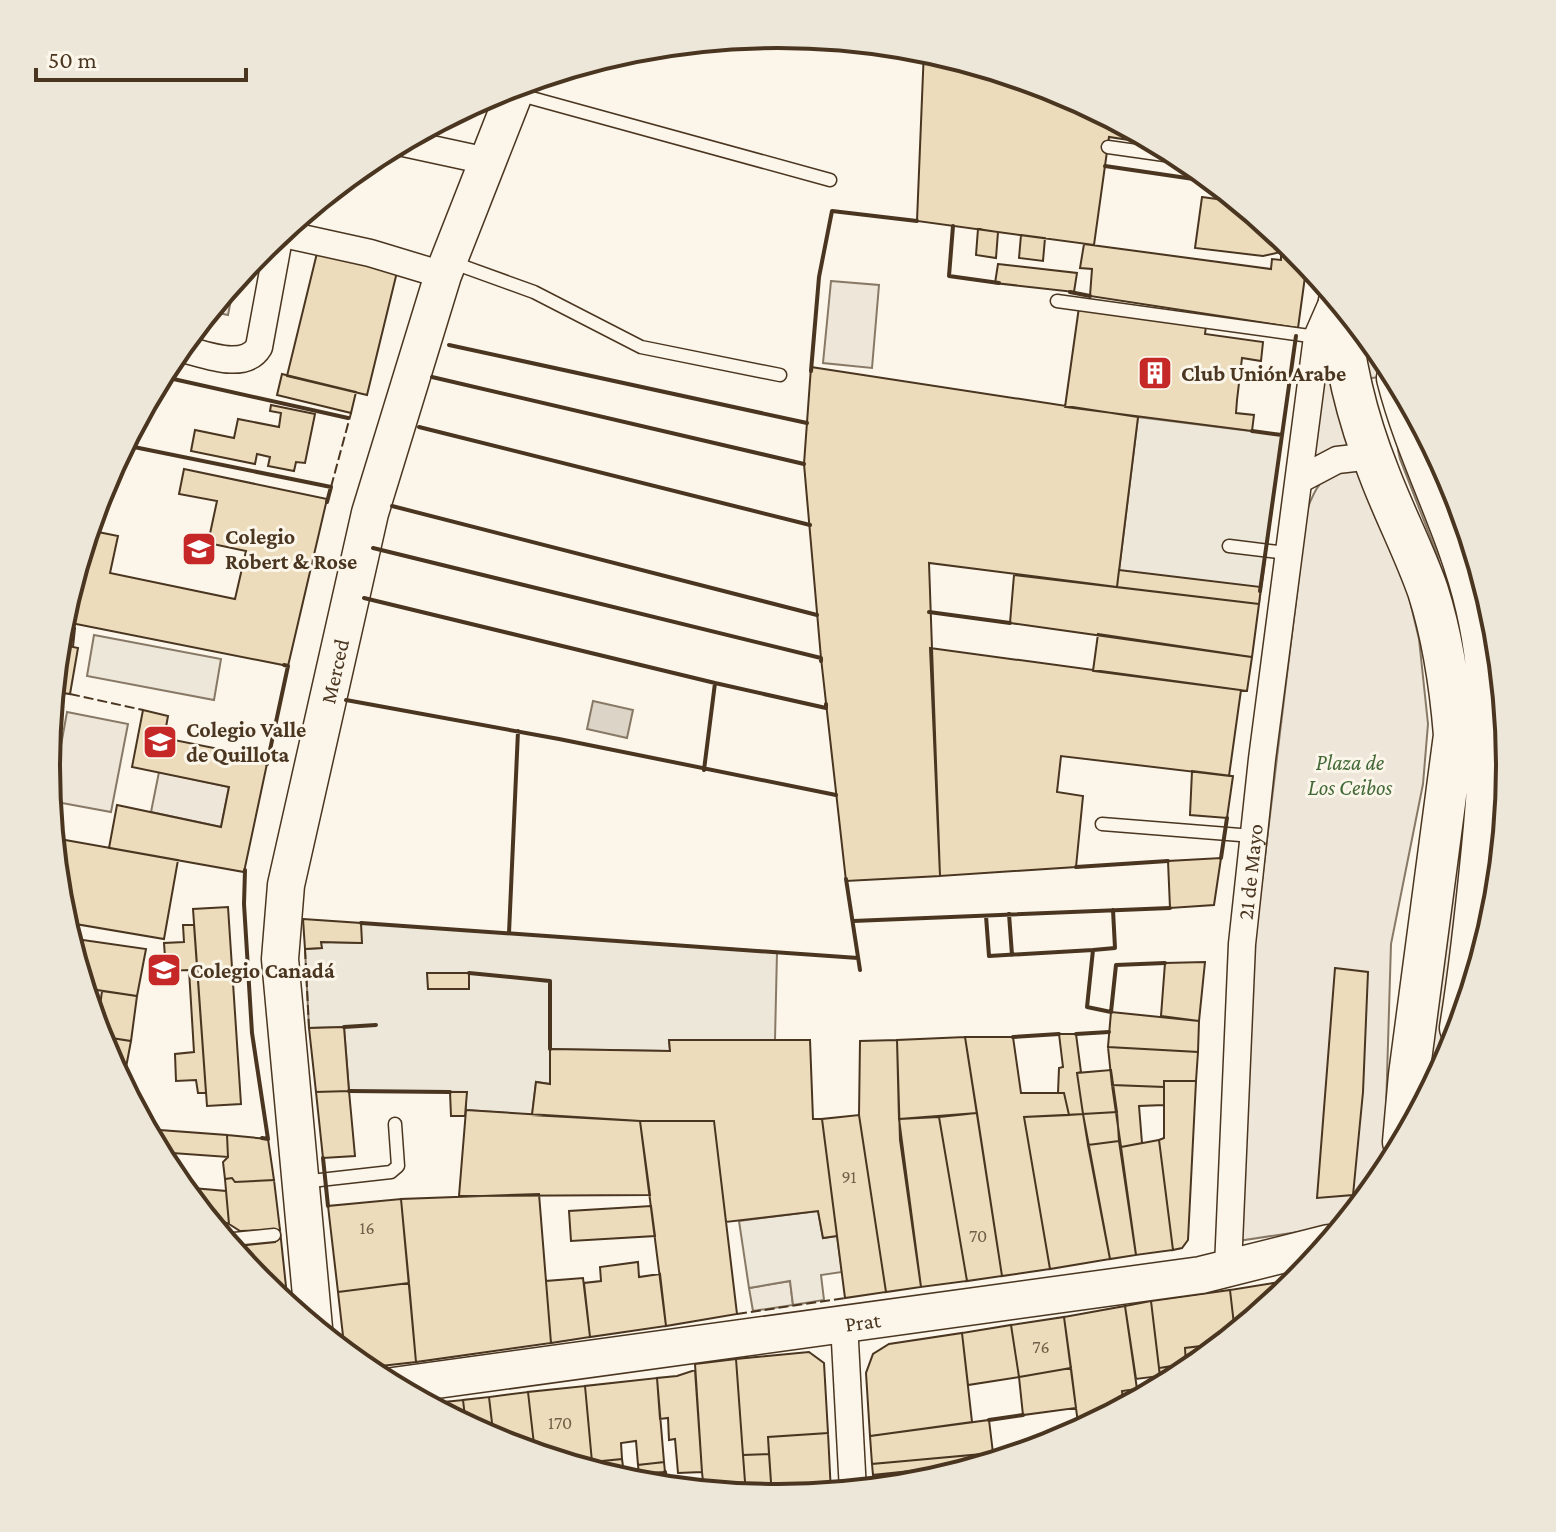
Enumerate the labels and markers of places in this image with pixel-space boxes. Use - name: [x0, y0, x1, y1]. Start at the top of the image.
- building icon: Club Unión Arabe: [1136, 354, 1174, 392]
- place label: Club Unión Arabe: [1181, 361, 1346, 386]
- place label: Colegio Robert & Rose: [225, 524, 357, 574]
- school or university icon: Colegio Robert & Rose: [180, 530, 218, 568]
- place label: Colegio Valle de Quillota: [186, 717, 306, 767]
- school or university icon: Colegio Valle de Quillota: [141, 723, 179, 761]
- school or university icon: Colegio Canadá: [145, 951, 183, 989]
- place label: Colegio Canadá: [190, 958, 335, 983]

